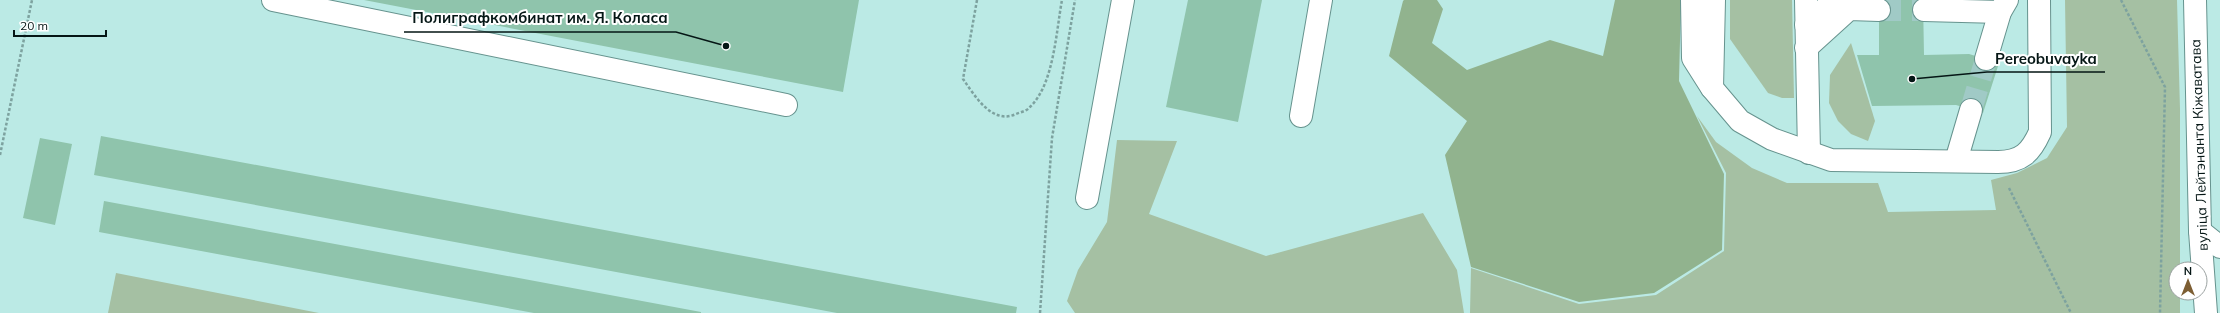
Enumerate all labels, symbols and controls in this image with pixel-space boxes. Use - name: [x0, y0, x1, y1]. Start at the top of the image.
- callout: Полиграфкомбинат им. Я. Коласа: [404, 5, 676, 32]
- text: Полиграфкомбинат им. Я. Коласа: [412, 8, 668, 27]
- scale bar: [14, 12, 106, 38]
- text: 20 m: [20, 18, 48, 33]
- street label: вуліца Лейтэнанта Кіжаватава: [2186, 39, 2212, 251]
- callout: Pereobuvayka: [1987, 45, 2105, 72]
- text: Pereobuvayka: [1995, 49, 2097, 68]
- north arrow: [2168, 261, 2208, 301]
- text: N: [2184, 264, 2192, 278]

